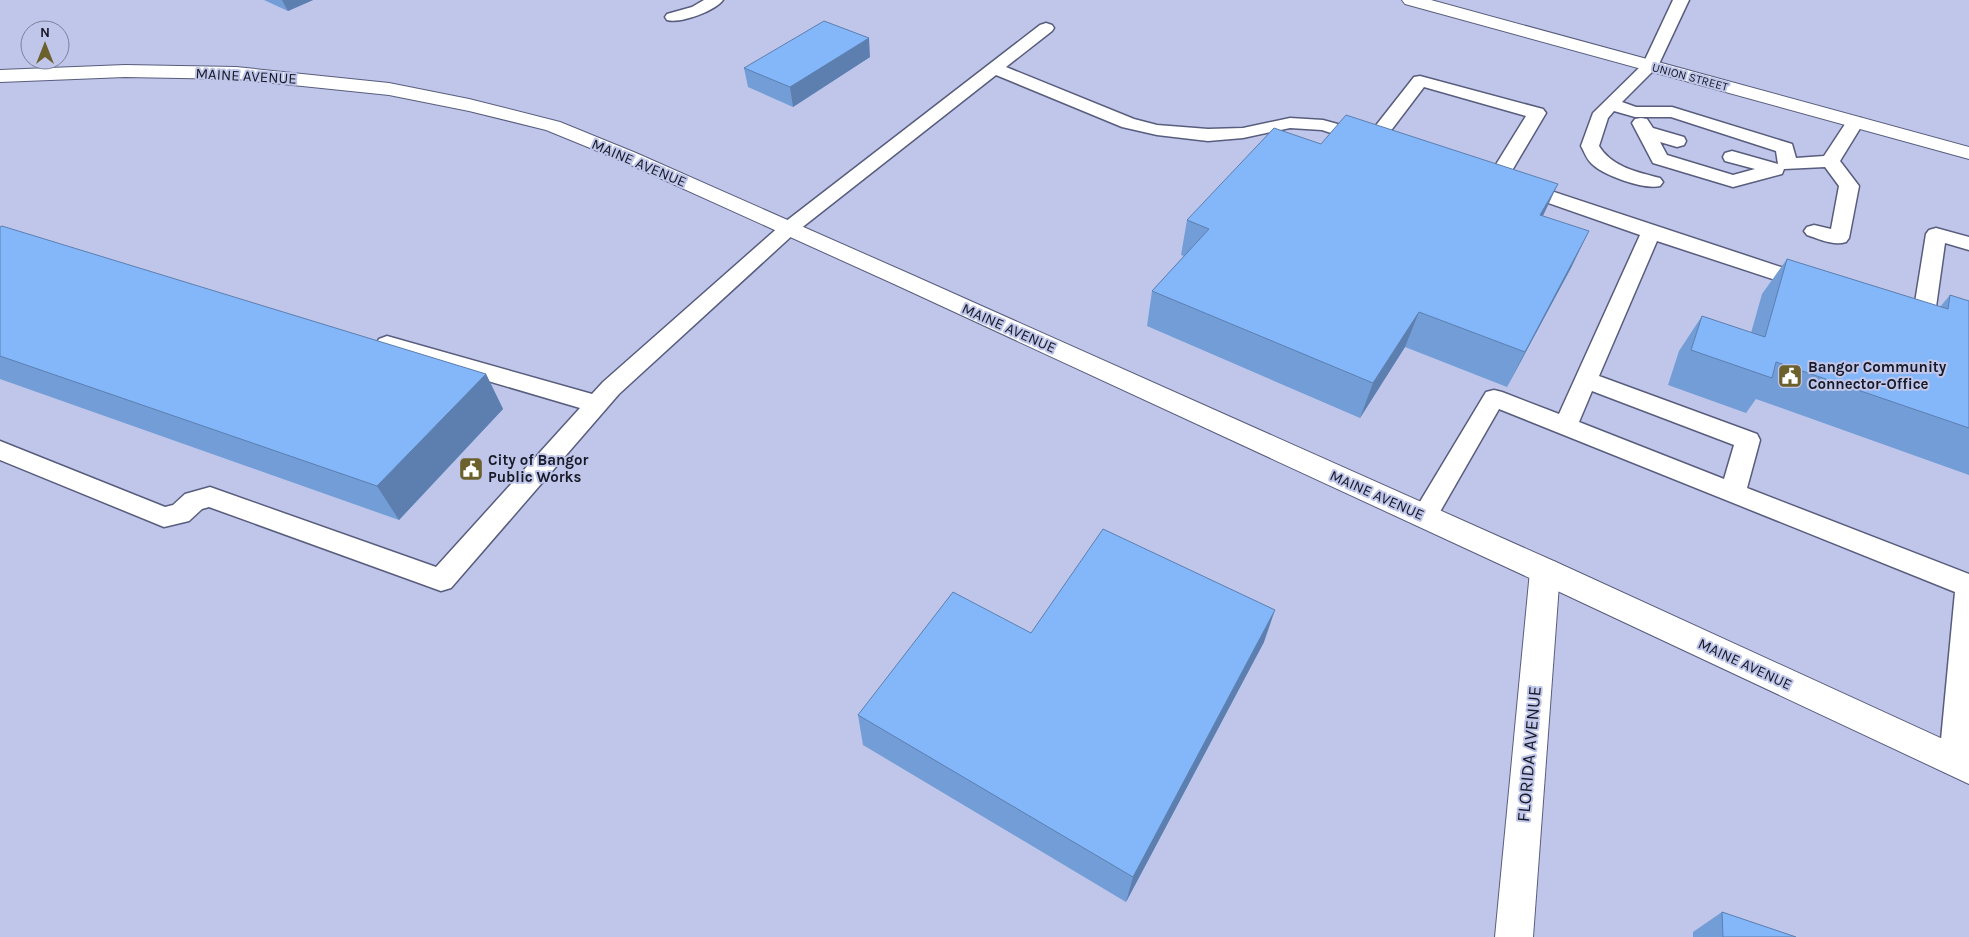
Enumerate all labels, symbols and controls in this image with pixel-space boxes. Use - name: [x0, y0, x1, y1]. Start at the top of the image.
- north arrow: [20, 20, 70, 70]
- text: N: [40, 24, 50, 41]
- street label: UNION STREET: [1650, 60, 1730, 94]
- street label: MAINE AVENUE: [195, 64, 297, 88]
- street label: MAINE AVENUE: [589, 135, 689, 191]
- street label: MAINE AVENUE: [959, 299, 1059, 357]
- place label: Bangor Community Connector-Office: [1808, 358, 1947, 393]
- public building icon: Bangor Community Connector-Office: [1777, 363, 1803, 389]
- place label: City of Bangor Public Works: [488, 451, 589, 486]
- public building icon: City of Bangor Public Works: [458, 456, 484, 482]
- street label: MAINE AVENUE: [1327, 466, 1427, 524]
- street label: MAINE AVENUE: [1695, 634, 1795, 694]
- street label: FLORIDA AVENUE: [1512, 685, 1546, 823]

